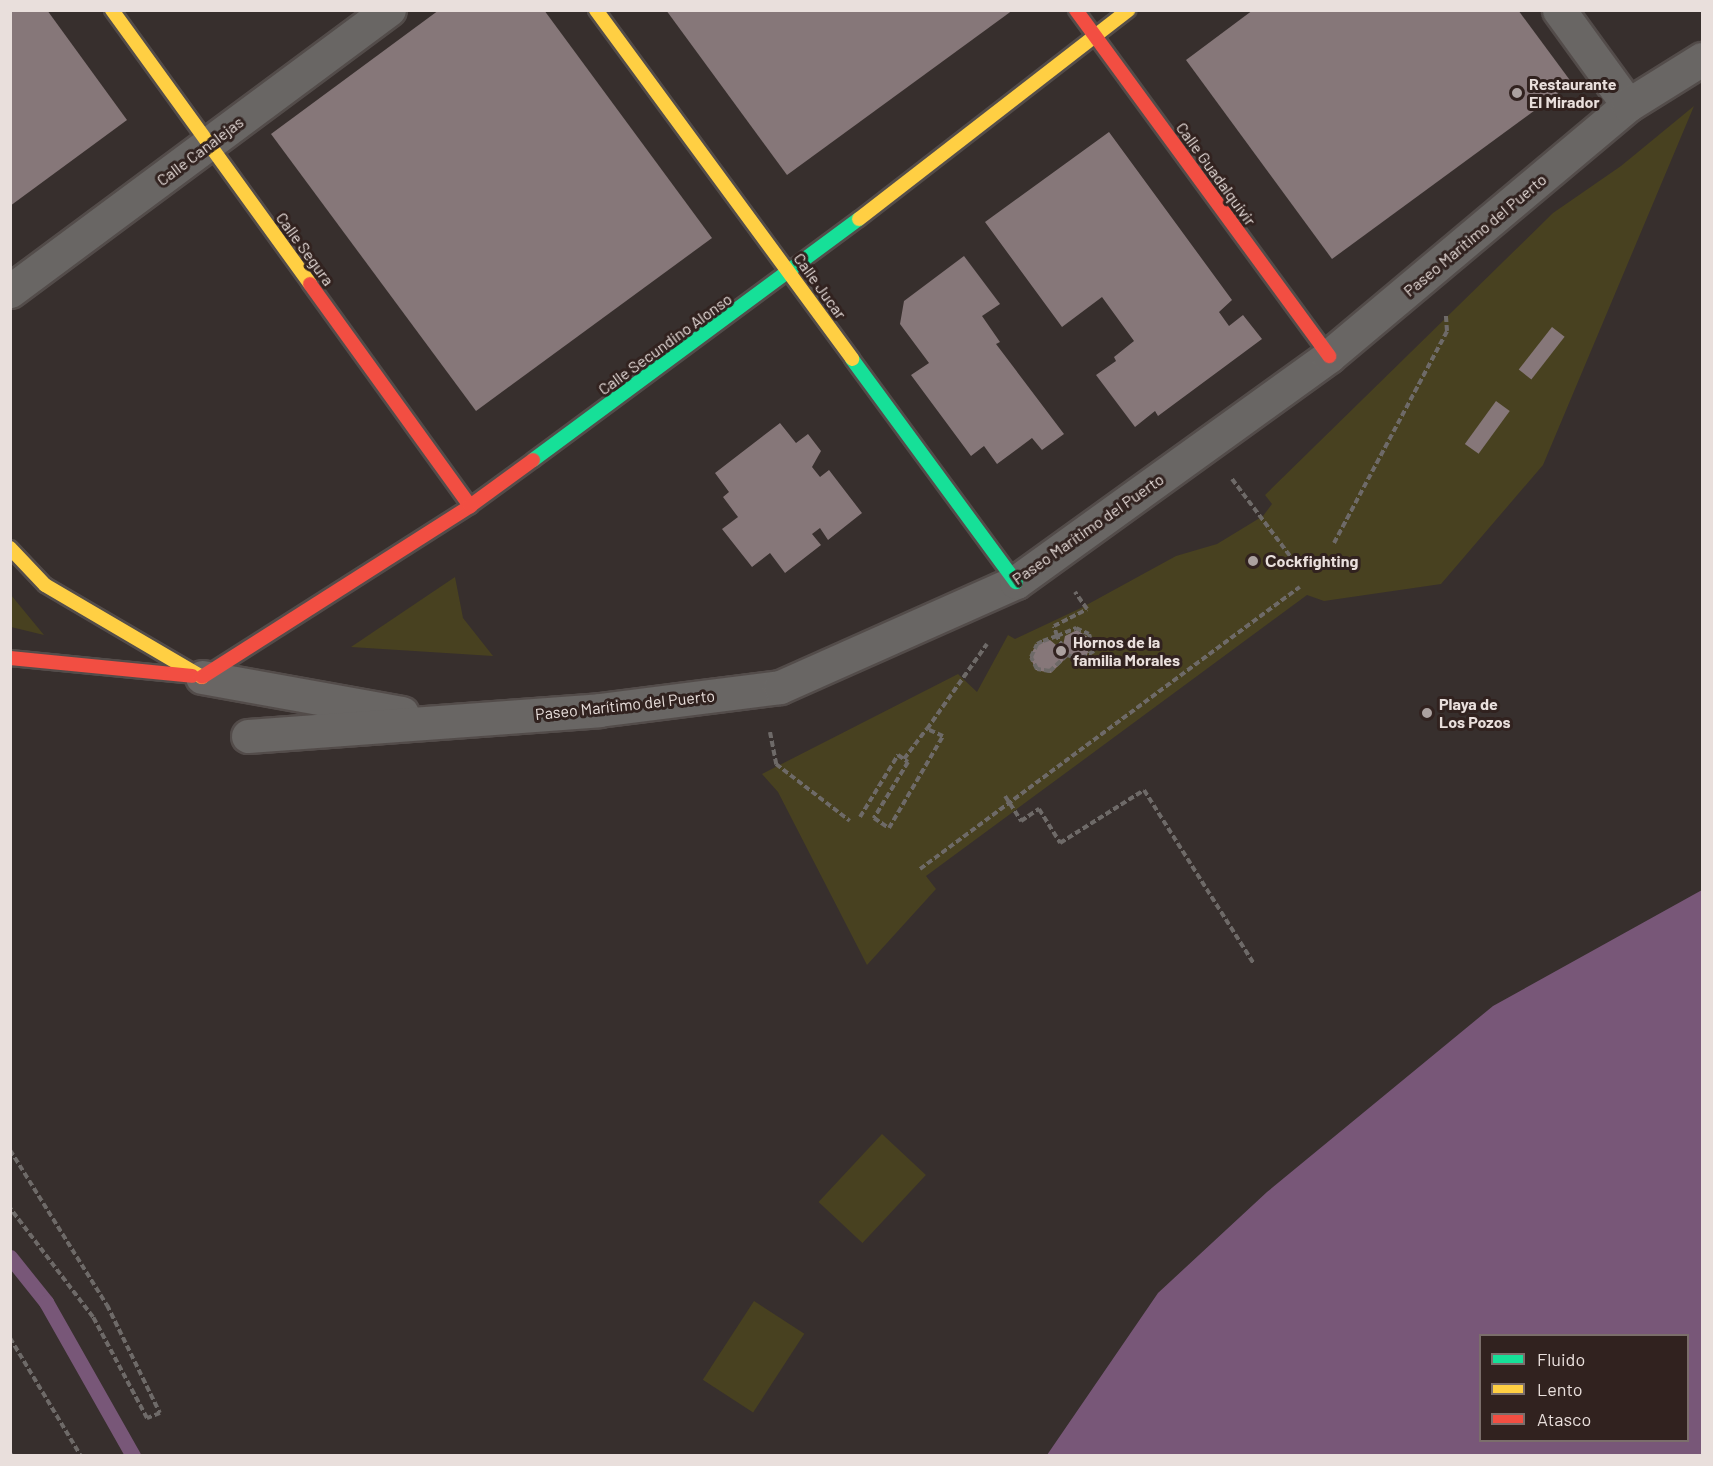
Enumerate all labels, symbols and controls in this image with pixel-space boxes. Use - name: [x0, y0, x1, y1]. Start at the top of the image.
- place label: Restaurante El Mirador: [1529, 74, 1617, 112]
- marker: Restaurante El Mirador: [1510, 86, 1524, 100]
- street label: Calle Canalejas: [153, 112, 247, 190]
- street label: Calle Guadalquivir: [1172, 119, 1260, 229]
- street label: Paseo Marítimo del Puerto: [1400, 170, 1550, 300]
- street label: Calle Segura: [272, 209, 338, 289]
- street label: Calle Jucar: [790, 249, 850, 323]
- street label: Calle Secundino Alonso: [594, 289, 736, 399]
- street label: Paseo Marítimo del Puerto: [1009, 469, 1167, 589]
- place label: Сockfighting: [1265, 551, 1358, 571]
- marker: Сockfighting: [1246, 554, 1260, 568]
- place label: Hornos de la familia Morales: [1073, 632, 1180, 670]
- marker: Hornos de la familia Morales: [1054, 644, 1068, 658]
- street label: Paseo Marítimo del Puerto: [534, 686, 716, 724]
- place label: Playa de Los Pozos: [1439, 694, 1511, 732]
- marker: Playa de Los Pozos: [1420, 706, 1434, 720]
- legend: [1479, 1334, 1689, 1442]
- text: Fluido: [1537, 1348, 1585, 1370]
- text: Lento: [1537, 1378, 1583, 1400]
- text: Atasco: [1537, 1408, 1591, 1430]

